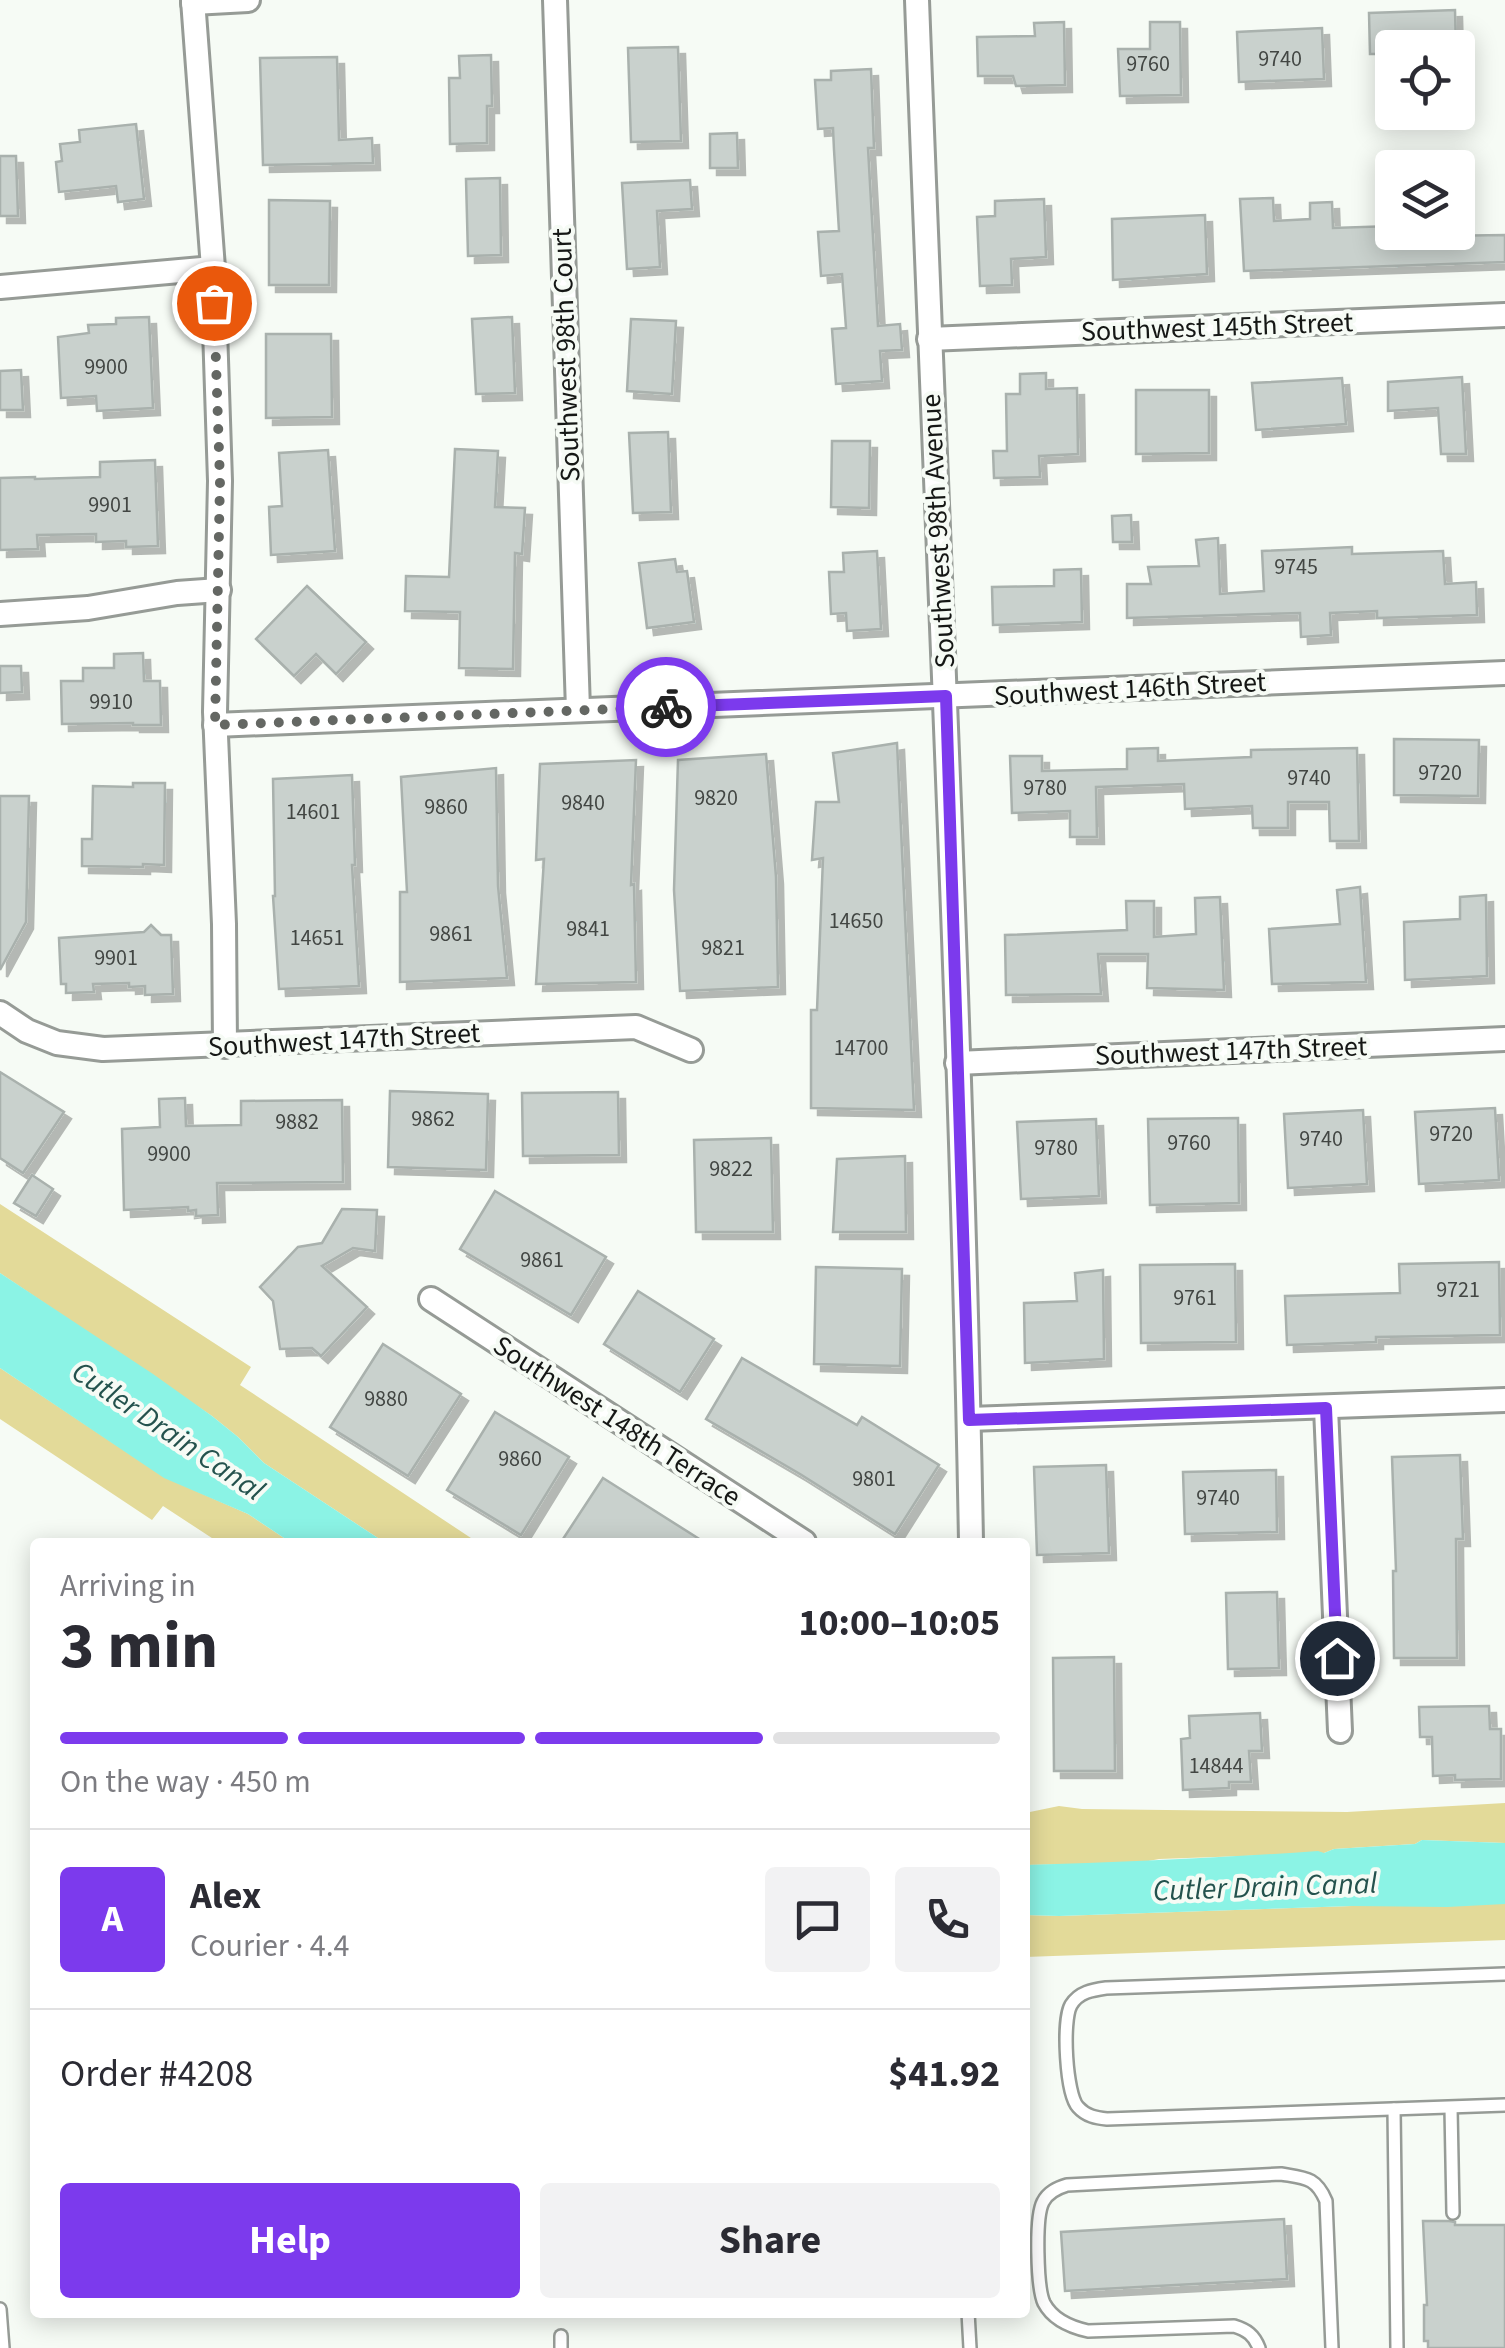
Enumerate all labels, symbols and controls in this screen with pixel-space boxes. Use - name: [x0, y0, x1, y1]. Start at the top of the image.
- map controls: [1375, 30, 1475, 250]
- button: locate: [1375, 30, 1475, 130]
- house number: 9740: [1258, 43, 1302, 75]
- house number: 9760: [1126, 48, 1170, 80]
- button: layers: [1375, 150, 1475, 250]
- street label: Southwest 98th Court: [542, 227, 590, 483]
- pin: [172, 261, 257, 346]
- icon: bag: [187, 276, 242, 331]
- street label: Southwest 145th Street: [1080, 302, 1354, 352]
- house number: 9900: [84, 351, 128, 383]
- street label: Southwest 98th Avenue: [911, 393, 965, 669]
- house number: 9901: [88, 489, 132, 521]
- house number: 9745: [1274, 551, 1318, 583]
- courier: [616, 657, 716, 757]
- street label: Southwest 146th Street: [993, 662, 1268, 716]
- icon: bike: [639, 680, 694, 735]
- house number: 9910: [89, 686, 133, 718]
- house number: 9720: [1418, 757, 1462, 789]
- house number: 9740: [1287, 762, 1331, 794]
- house number: 9780: [1023, 772, 1067, 804]
- house number: 9820: [694, 782, 738, 814]
- house number: 9840: [561, 787, 605, 819]
- house number: 9860: [424, 791, 468, 823]
- house number: 14601: [286, 796, 340, 828]
- house number: 14650: [829, 905, 883, 937]
- house number: 9841: [566, 913, 610, 945]
- house number: 9861: [429, 918, 473, 950]
- house number: 14651: [290, 922, 344, 954]
- house number: 9821: [701, 932, 745, 964]
- house number: 9901: [94, 942, 138, 974]
- street label: Southwest 147th Street: [207, 1013, 482, 1067]
- street label: Southwest 147th Street: [1094, 1026, 1368, 1076]
- house number: 14700: [834, 1032, 888, 1064]
- house number: 9862: [411, 1103, 455, 1135]
- house number: 9882: [275, 1106, 319, 1138]
- house number: 9720: [1429, 1118, 1473, 1150]
- house number: 9740: [1299, 1123, 1343, 1155]
- house number: 9760: [1167, 1127, 1211, 1159]
- house number: 9780: [1034, 1132, 1078, 1164]
- house number: 9900: [147, 1138, 191, 1170]
- house number: 9822: [709, 1153, 753, 1185]
- house number: 9861: [520, 1244, 564, 1276]
- house number: 9721: [1436, 1274, 1480, 1306]
- house number: 9761: [1173, 1282, 1217, 1314]
- street label: Southwest 148th Terrace: [485, 1326, 749, 1516]
- water label: Cutler Drain Canal: [63, 1350, 273, 1512]
- house number: 9880: [364, 1383, 408, 1415]
- house number: 9860: [498, 1443, 542, 1475]
- house number: 9801: [852, 1463, 896, 1495]
- house number: 9740: [1196, 1482, 1240, 1514]
- text: Arriving in: [60, 1563, 196, 1609]
- text: 10:00–10:05: [798, 1596, 1000, 1650]
- text: 3 min: [60, 1600, 218, 1693]
- pin: [1295, 1616, 1380, 1701]
- icon: home: [1310, 1631, 1365, 1686]
- house number: 14844: [1189, 1750, 1243, 1782]
- text: On the way · 450 m: [60, 1759, 311, 1805]
- water label: Cutler Drain Canal: [1152, 1862, 1378, 1912]
- button: chat: [765, 1867, 870, 1972]
- button: phone: [895, 1867, 1000, 1972]
- text: Alex: [190, 1869, 261, 1923]
- text: A: [102, 1892, 123, 1946]
- text: Courier · 4.4: [190, 1923, 350, 1969]
- text: Order #4208: [60, 2047, 253, 2101]
- text: $41.92: [888, 2047, 1000, 2101]
- button: Help: [60, 2183, 520, 2298]
- button: Share: [540, 2183, 1000, 2298]

